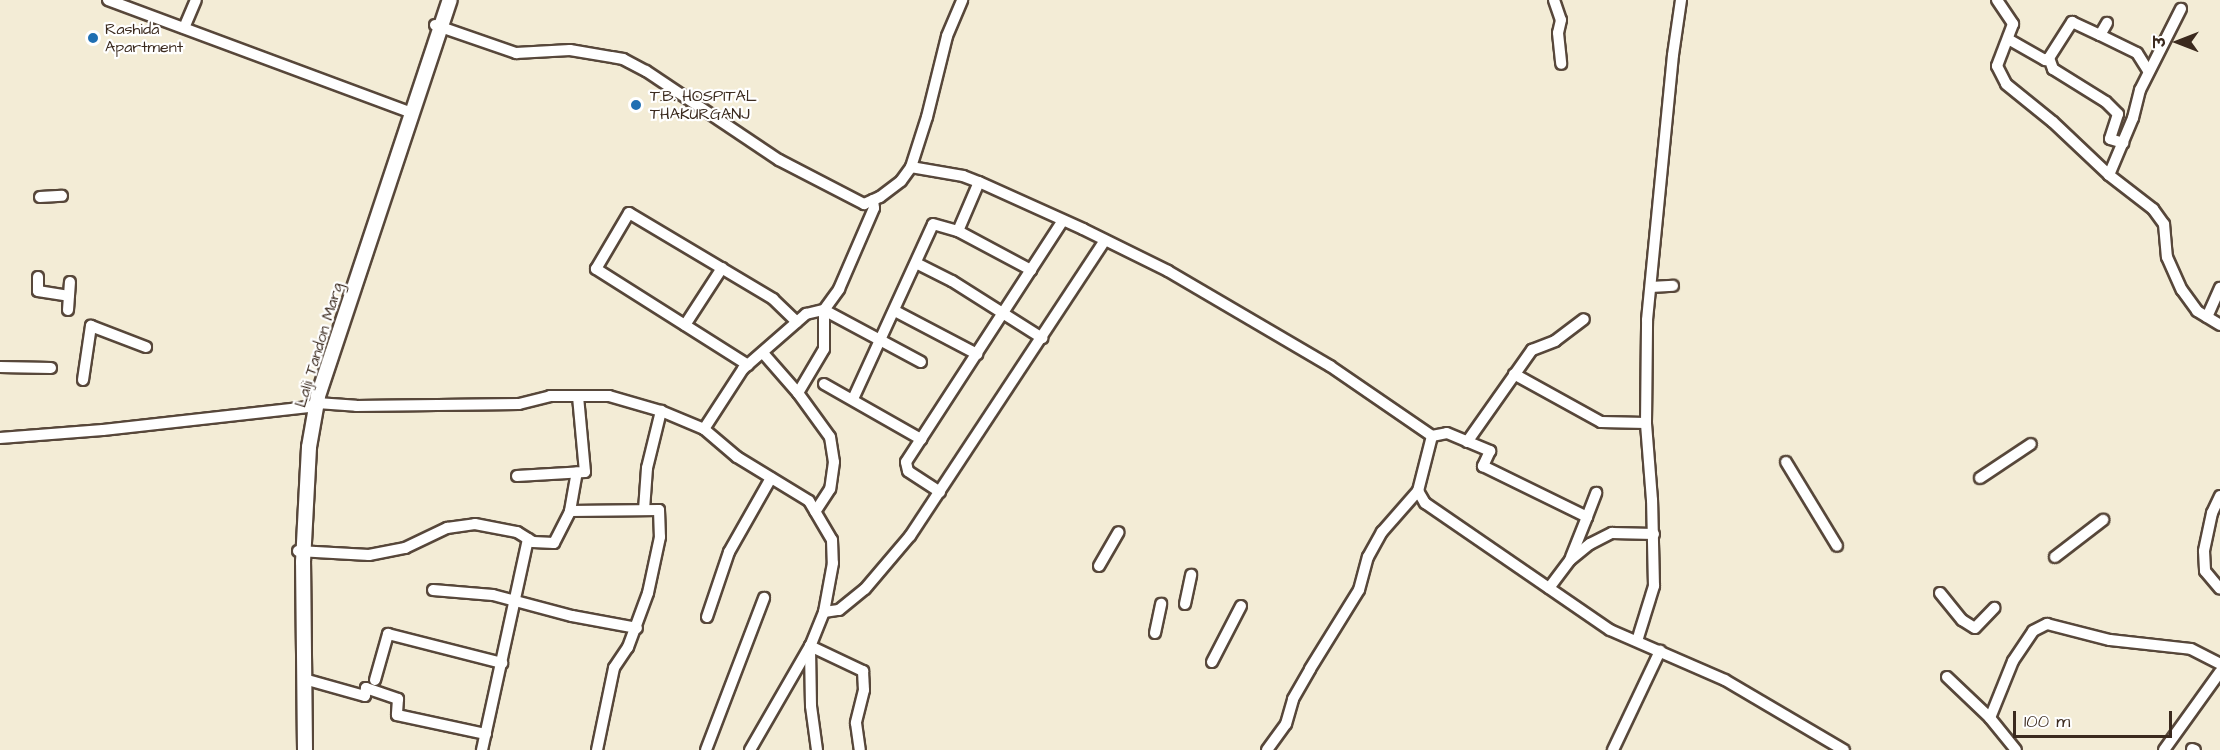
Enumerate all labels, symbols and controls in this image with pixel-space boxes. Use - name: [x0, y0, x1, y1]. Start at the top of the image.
- north arrow: [2148, 12, 2208, 72]
- place label: Rashida Apartment: [105, 19, 183, 57]
- marker: Rashida Apartment: [86, 31, 100, 45]
- text: उ: [2149, 37, 2171, 47]
- place label: T.B. HOSPITAL THAKURGANJ: [650, 86, 757, 124]
- marker: T.B. HOSPITAL THAKURGANJ: [627, 96, 645, 114]
- street label: Lalji Tandon Marg: [291, 280, 347, 410]
- scale bar: [2016, 699, 2175, 737]
- text: 100 m: [2024, 709, 2070, 734]

